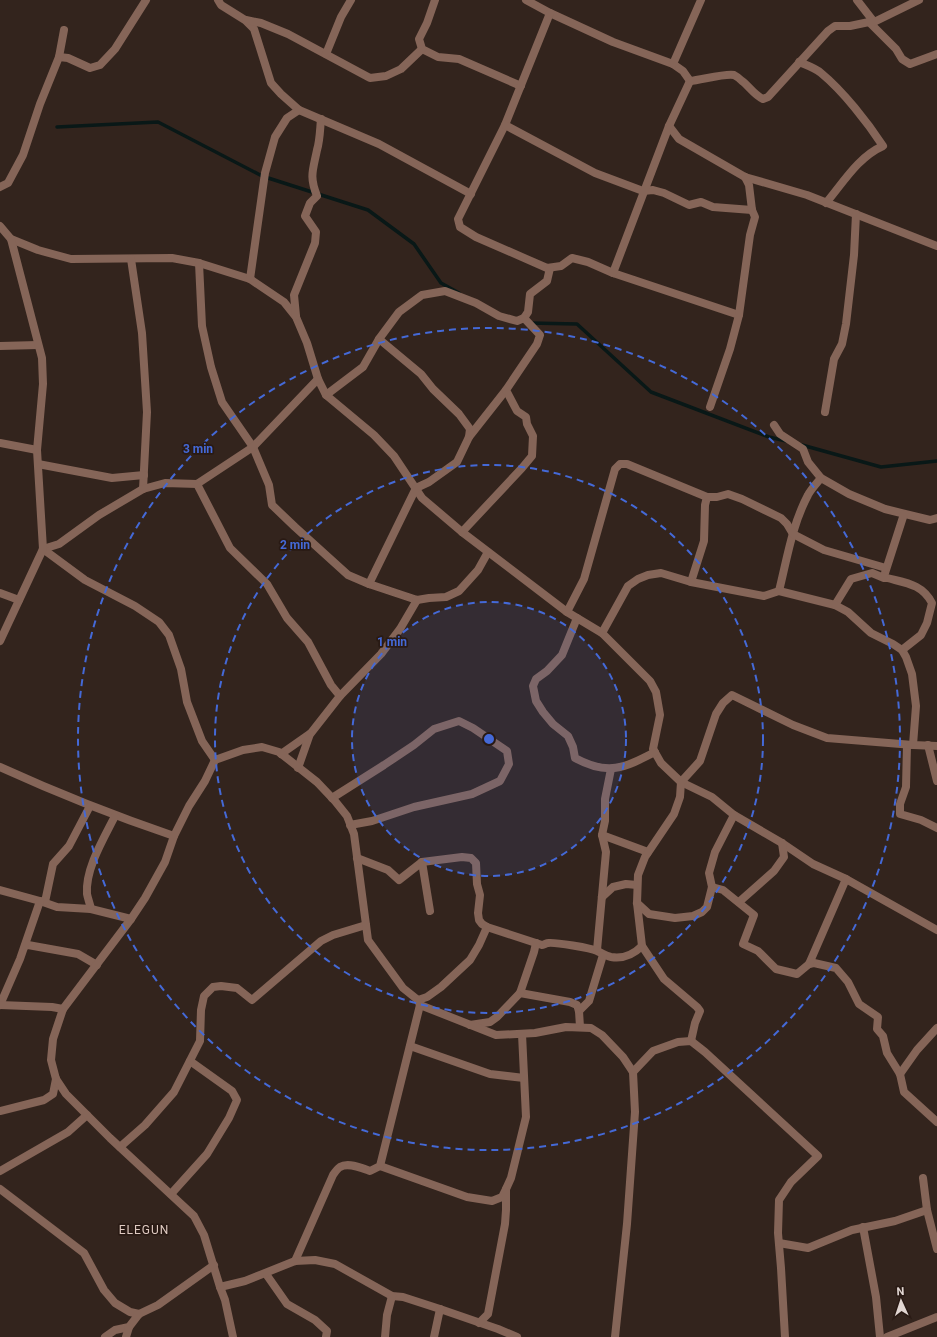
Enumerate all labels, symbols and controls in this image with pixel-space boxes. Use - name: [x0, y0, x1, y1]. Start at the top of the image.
- text: 3 min: [183, 442, 213, 456]
- text: 2 min: [280, 538, 310, 552]
- text: 1 min: [377, 635, 407, 649]
- centre of rings: [482, 732, 496, 746]
- district label: ELEGUN: [119, 1223, 169, 1237]
- north arrow: [881, 1281, 921, 1321]
- text: N: [896, 1285, 905, 1298]

